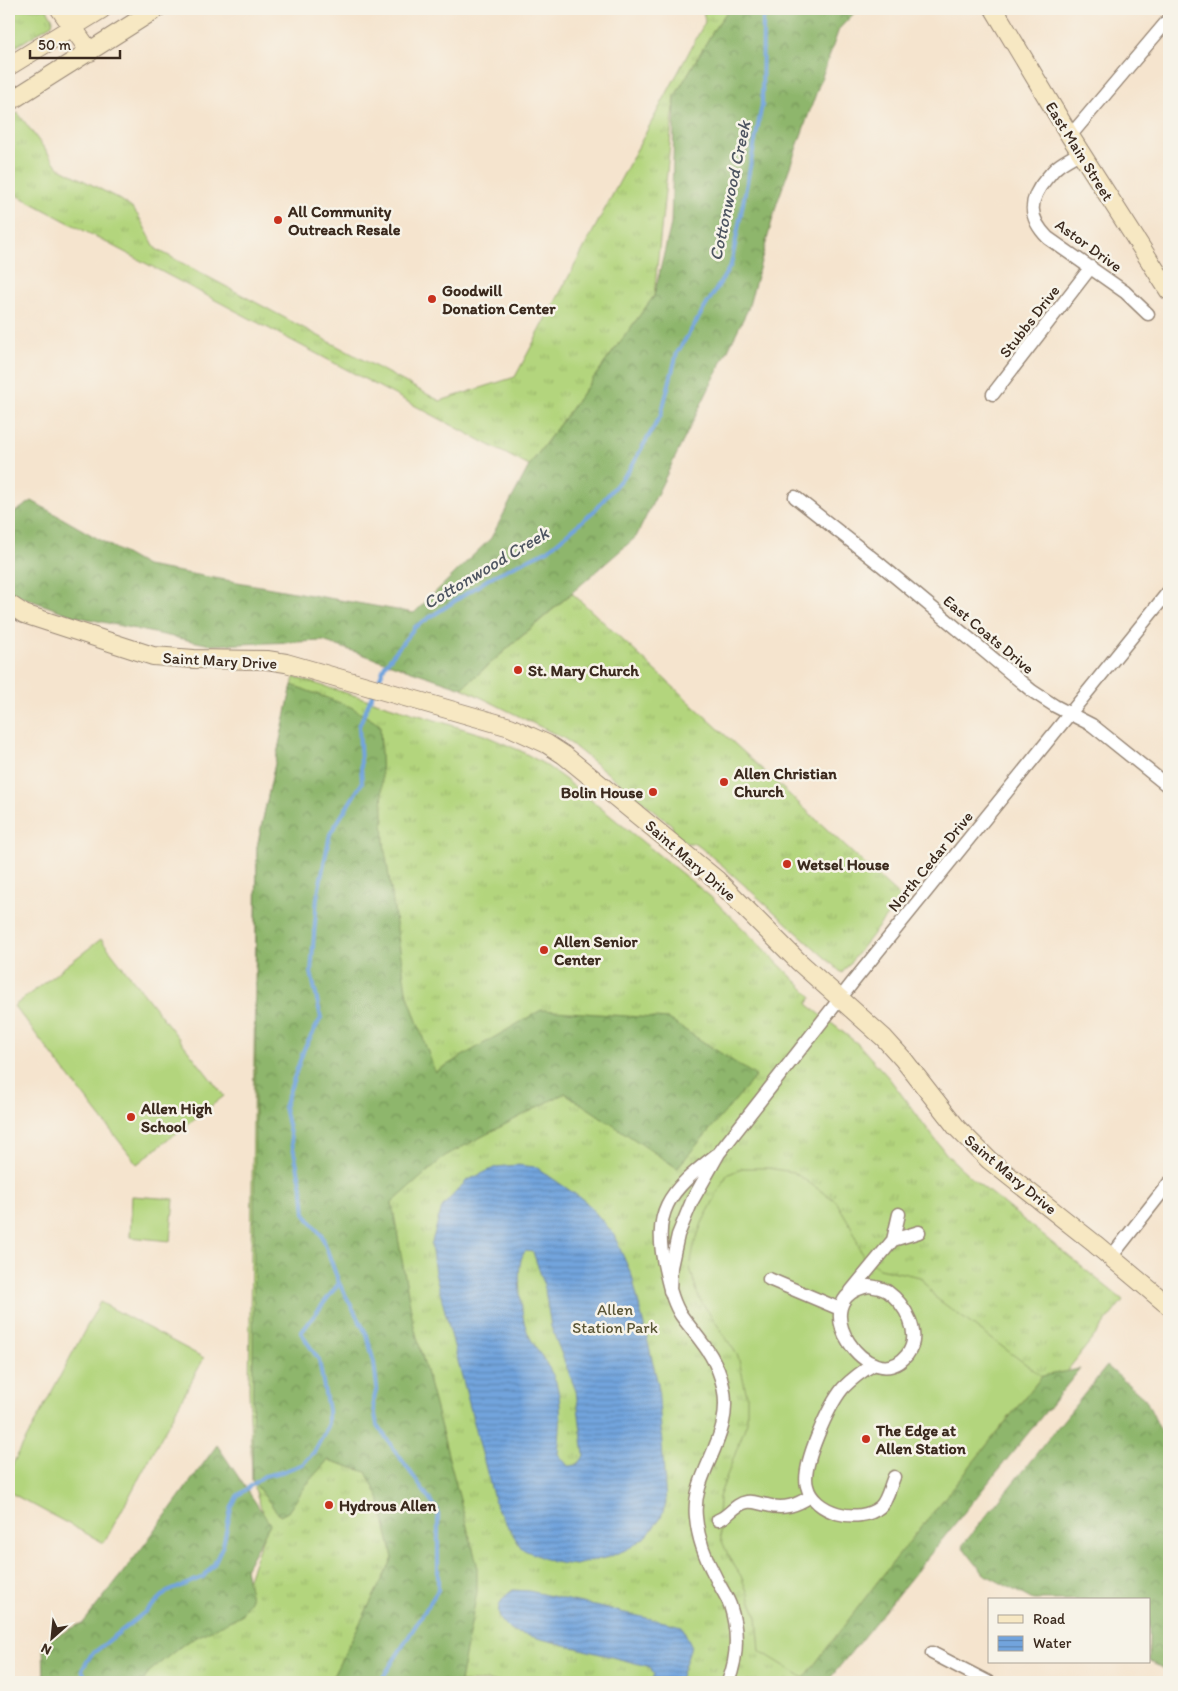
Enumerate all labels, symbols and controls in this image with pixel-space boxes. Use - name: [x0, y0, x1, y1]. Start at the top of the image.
- scale bar: [30, 28, 120, 60]
- text: 50 m: [38, 36, 71, 54]
- street label: East Main Street: [1041, 98, 1118, 204]
- water label: Cottonwood Creek: [704, 117, 756, 263]
- place label: All Community Outreach Resale: [287, 202, 401, 239]
- marker: All Community Outreach Resale: [272, 214, 284, 226]
- street label: Astor Drive: [1052, 215, 1126, 276]
- place label: Goodwill Donation Center: [442, 281, 556, 318]
- street label: Stubbs Drive: [995, 281, 1064, 361]
- marker: Goodwill Donation Center: [426, 293, 438, 305]
- water label: Cottonwood Creek: [419, 521, 554, 614]
- street label: East Coats Drive: [939, 591, 1038, 678]
- street label: Saint Mary Drive: [162, 648, 278, 673]
- place label: St. Mary Church: [528, 661, 639, 681]
- marker: St. Mary Church: [512, 664, 524, 676]
- place label: Allen Christian Church: [733, 764, 837, 801]
- marker: Allen Christian Church: [718, 776, 730, 788]
- place label: Bolin House: [561, 783, 643, 802]
- marker: Bolin House: [647, 786, 659, 798]
- street label: North Cedar Drive: [884, 807, 977, 916]
- street label: Saint Mary Drive: [641, 816, 740, 905]
- place label: Wetsel House: [797, 855, 890, 874]
- marker: Wetsel House: [781, 858, 793, 870]
- place label: Allen Senior Center: [553, 932, 638, 969]
- marker: Allen Senior Center: [538, 944, 550, 956]
- place label: Allen High School: [140, 1099, 213, 1136]
- marker: Allen High School: [125, 1111, 137, 1123]
- street label: Saint Mary Drive: [961, 1130, 1061, 1218]
- park label: Allen Station Park: [572, 1300, 658, 1337]
- place label: The Edge at Allen Station: [875, 1421, 967, 1458]
- marker: The Edge at Allen Station: [860, 1433, 872, 1445]
- place label: Hydrous Allen: [339, 1496, 437, 1516]
- marker: Hydrous Allen: [323, 1499, 335, 1511]
- legend: [988, 1598, 1150, 1664]
- text: Road: [1033, 1610, 1066, 1628]
- north arrow: [28, 1614, 78, 1664]
- text: Water: [1033, 1634, 1072, 1652]
- text: N: [38, 1639, 54, 1659]

